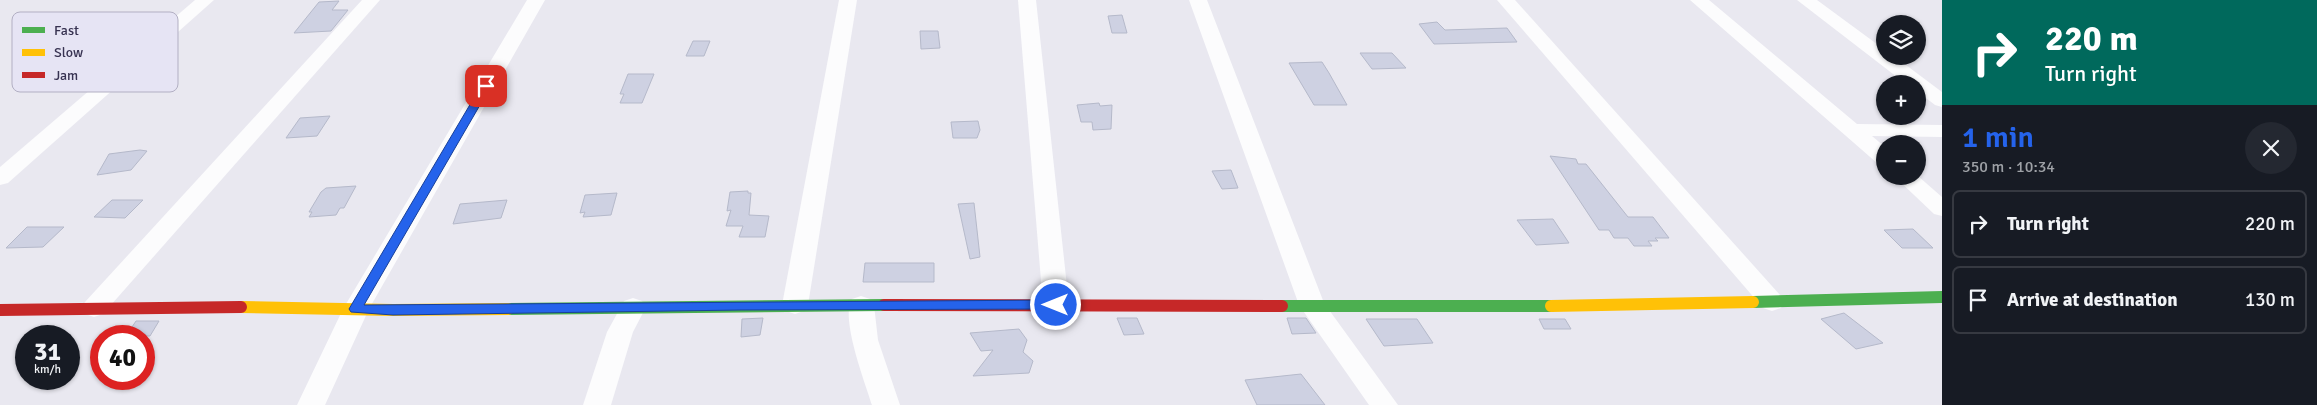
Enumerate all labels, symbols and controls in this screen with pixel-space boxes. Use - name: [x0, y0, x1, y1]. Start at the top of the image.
- legend: [12, 12, 178, 92]
- map controls: [1876, 15, 1926, 185]
- button: layers: [1876, 15, 1926, 65]
- text: 220 m: [2045, 17, 2138, 60]
- icon: right: [1962, 20, 2027, 85]
- text: Fast: [54, 22, 79, 39]
- text: Slow: [54, 44, 83, 61]
- text: Turn right: [2045, 60, 2137, 87]
- pin: [465, 65, 507, 107]
- text: Jam: [54, 67, 78, 84]
- icon: arrive: [472, 72, 500, 100]
- button: +: [1876, 75, 1926, 125]
- text: 1 min: [1962, 119, 2034, 156]
- button: close: [2245, 122, 2297, 174]
- button: −: [1876, 135, 1926, 185]
- text: 350 m · 10:34: [1962, 157, 2055, 177]
- icon: right: [1964, 210, 1992, 238]
- text: Turn right: [2007, 212, 2089, 236]
- text: 220 m: [2245, 212, 2295, 236]
- position arrow: [1029, 278, 1081, 330]
- icon: arrive: [1964, 286, 1992, 314]
- text: Arrive at destination: [2007, 288, 2178, 312]
- text: 130 m: [2245, 288, 2295, 312]
- speed limit sign: 40: [90, 325, 155, 390]
- text: 31: [34, 336, 61, 367]
- text: km/h: [34, 362, 61, 377]

